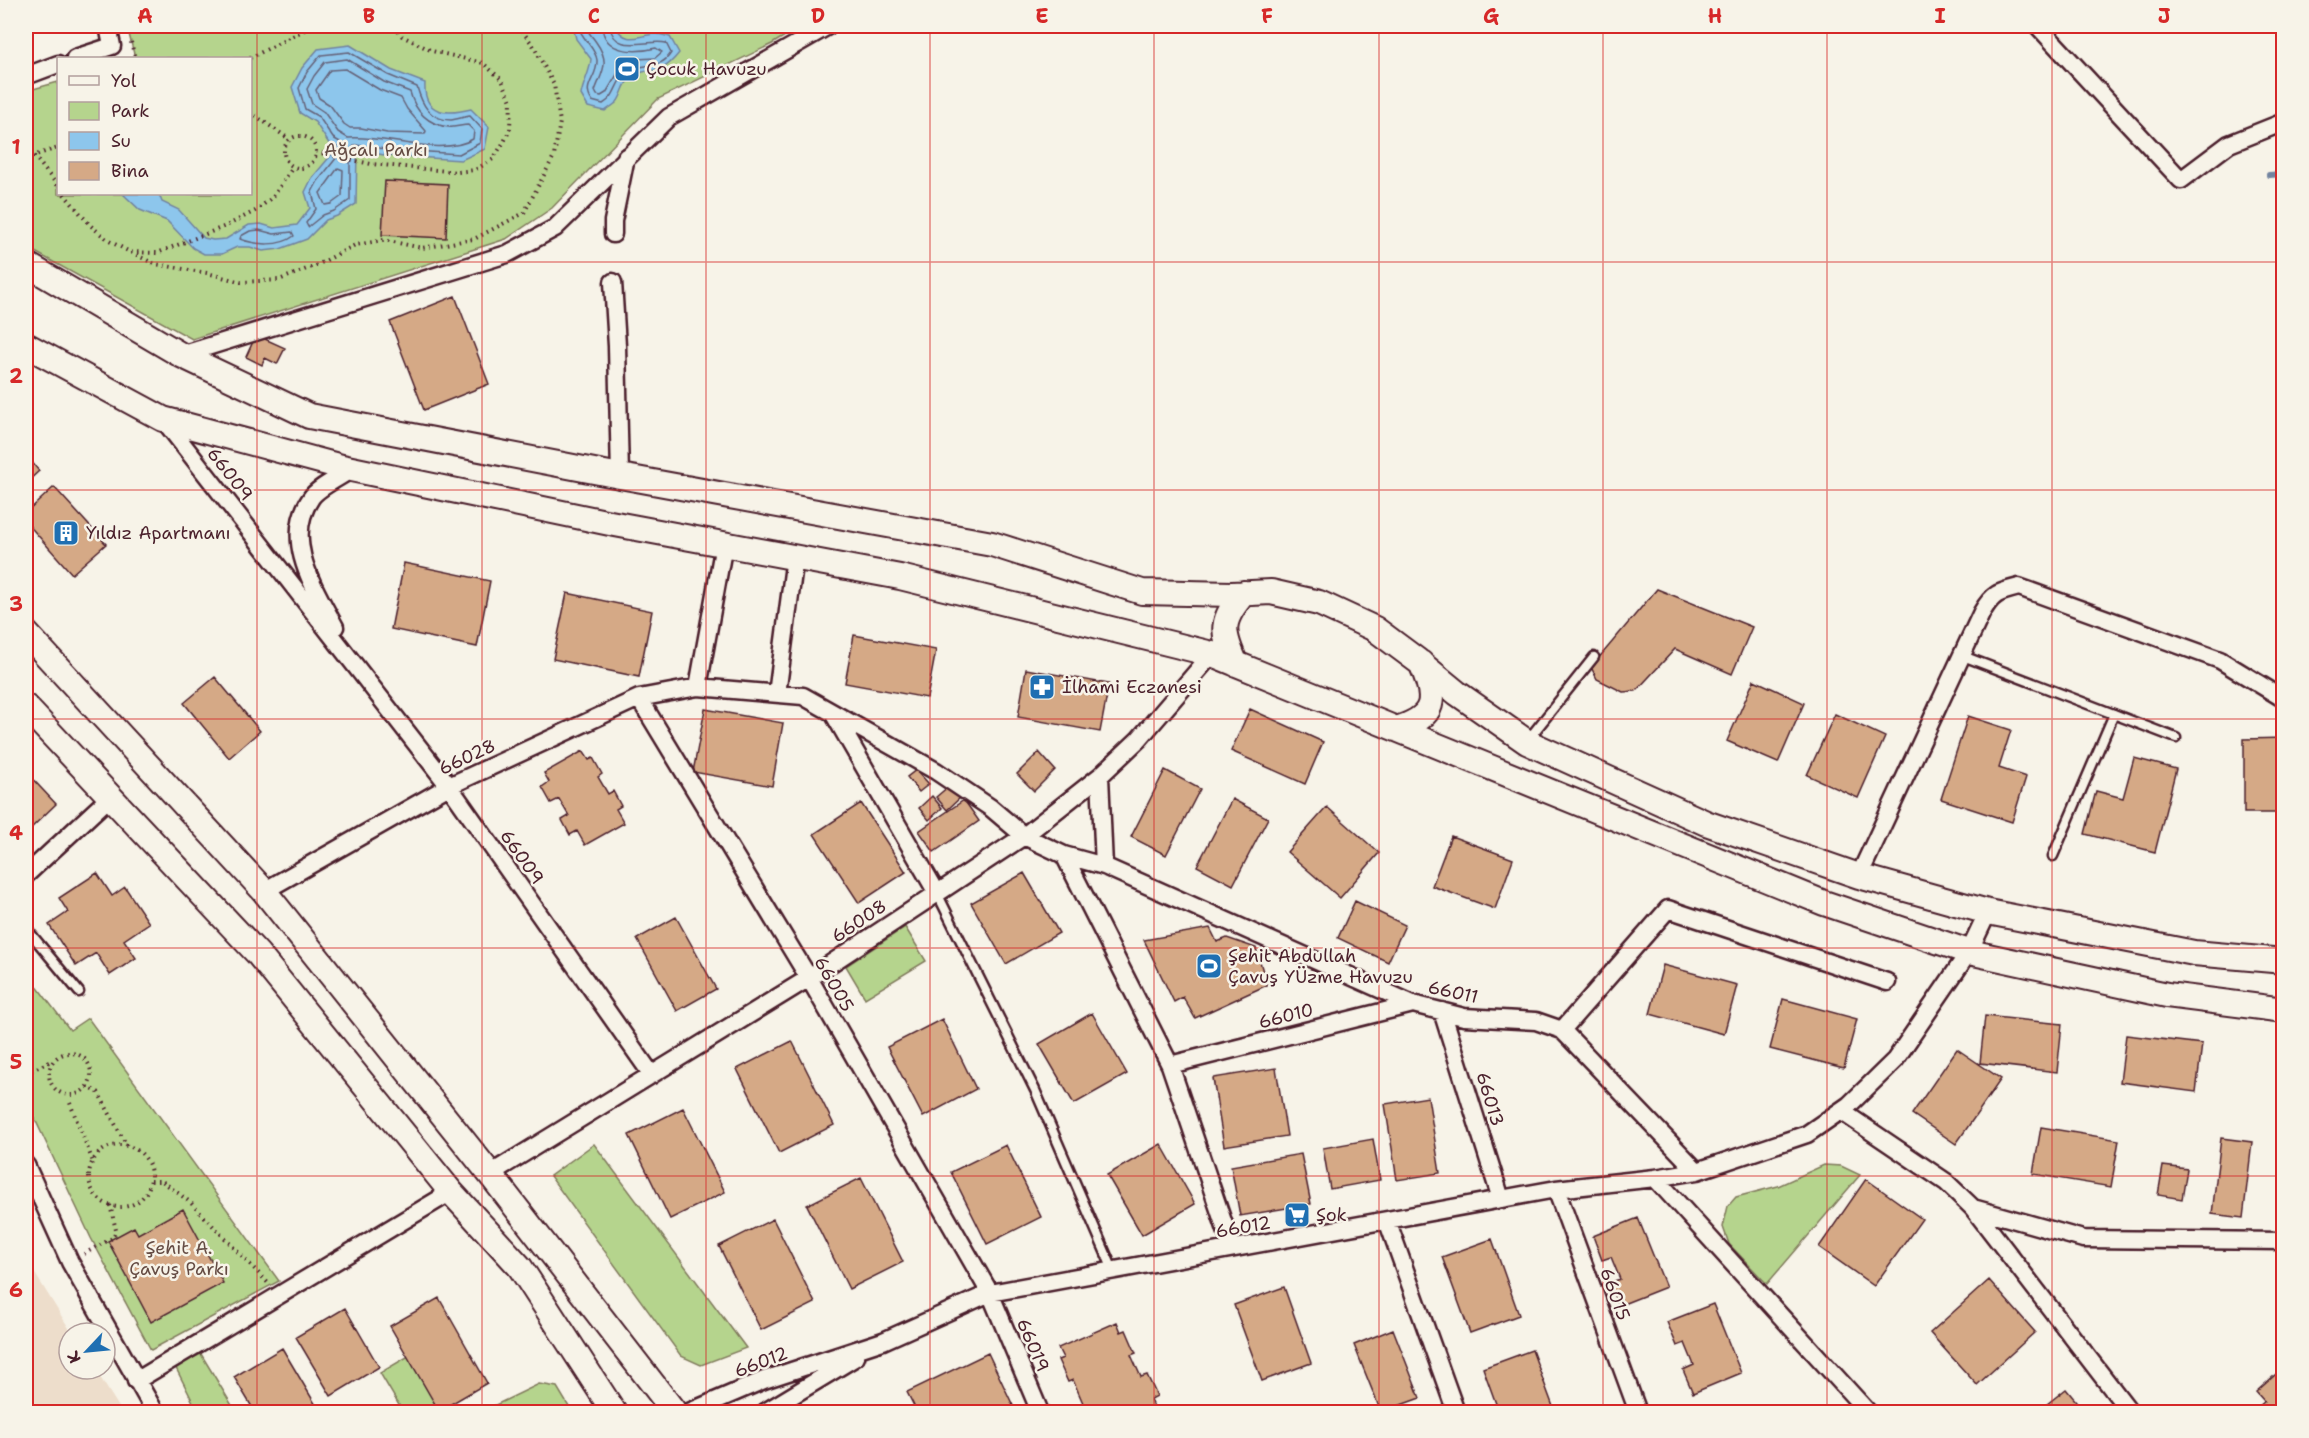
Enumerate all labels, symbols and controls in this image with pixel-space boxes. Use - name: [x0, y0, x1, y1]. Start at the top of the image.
- text: A: [137, 3, 153, 29]
- text: B: [363, 3, 375, 29]
- text: C: [588, 3, 600, 29]
- text: D: [811, 3, 825, 29]
- text: E: [1035, 3, 1049, 29]
- text: F: [1261, 3, 1273, 29]
- text: G: [1483, 3, 1499, 29]
- text: H: [1708, 3, 1722, 29]
- text: I: [1934, 3, 1946, 29]
- text: J: [2158, 3, 2171, 29]
- sports icon: Çocuk Havuzu: [612, 54, 642, 84]
- legend: [57, 57, 252, 195]
- place label: Çocuk Havuzu: [646, 57, 767, 81]
- text: Yol: [111, 69, 137, 93]
- text: Park: [111, 99, 150, 123]
- text: Su: [111, 129, 131, 153]
- text: 1: [11, 134, 21, 160]
- park label: Ağcalı Parkı: [324, 138, 428, 162]
- text: Bina: [111, 159, 149, 183]
- text: 2: [9, 363, 23, 389]
- street label: 66009: [202, 442, 258, 506]
- building icon: Yıldız Apartmanı: [51, 518, 81, 548]
- place label: Yıldız Apartmanı: [86, 521, 231, 545]
- text: 3: [9, 591, 23, 617]
- pharmacy icon: İlhami Eczanesi: [1027, 672, 1057, 702]
- place label: İlhami Eczanesi: [1062, 675, 1202, 699]
- street label: 66028: [435, 733, 499, 781]
- text: 4: [9, 820, 23, 846]
- street label: 66009: [495, 825, 549, 889]
- street label: 66008: [827, 894, 891, 948]
- place label: Şehit Abdullah Çavuş YÜzme Havuzu: [1228, 944, 1413, 989]
- sports icon: Şehit Abdullah Çavuş YÜzme Havuzu: [1194, 951, 1224, 981]
- street label: 66005: [809, 952, 859, 1016]
- street label: 66011: [1426, 975, 1480, 1009]
- street label: 66010: [1256, 998, 1316, 1034]
- text: 5: [10, 1049, 22, 1075]
- street label: 66013: [1470, 1069, 1510, 1129]
- supermarket icon: Şok: [1282, 1200, 1312, 1230]
- place label: Şok: [1316, 1203, 1347, 1227]
- street label: 66012: [1214, 1210, 1272, 1244]
- park label: Şehit A. Çavuş Parkı: [129, 1236, 229, 1281]
- street label: 66015: [1594, 1264, 1636, 1324]
- text: 6: [9, 1277, 23, 1303]
- street label: 66019: [1011, 1315, 1055, 1375]
- north arrow: [57, 1321, 117, 1381]
- street label: 66012: [731, 1341, 791, 1383]
- text: K: [62, 1348, 86, 1367]

